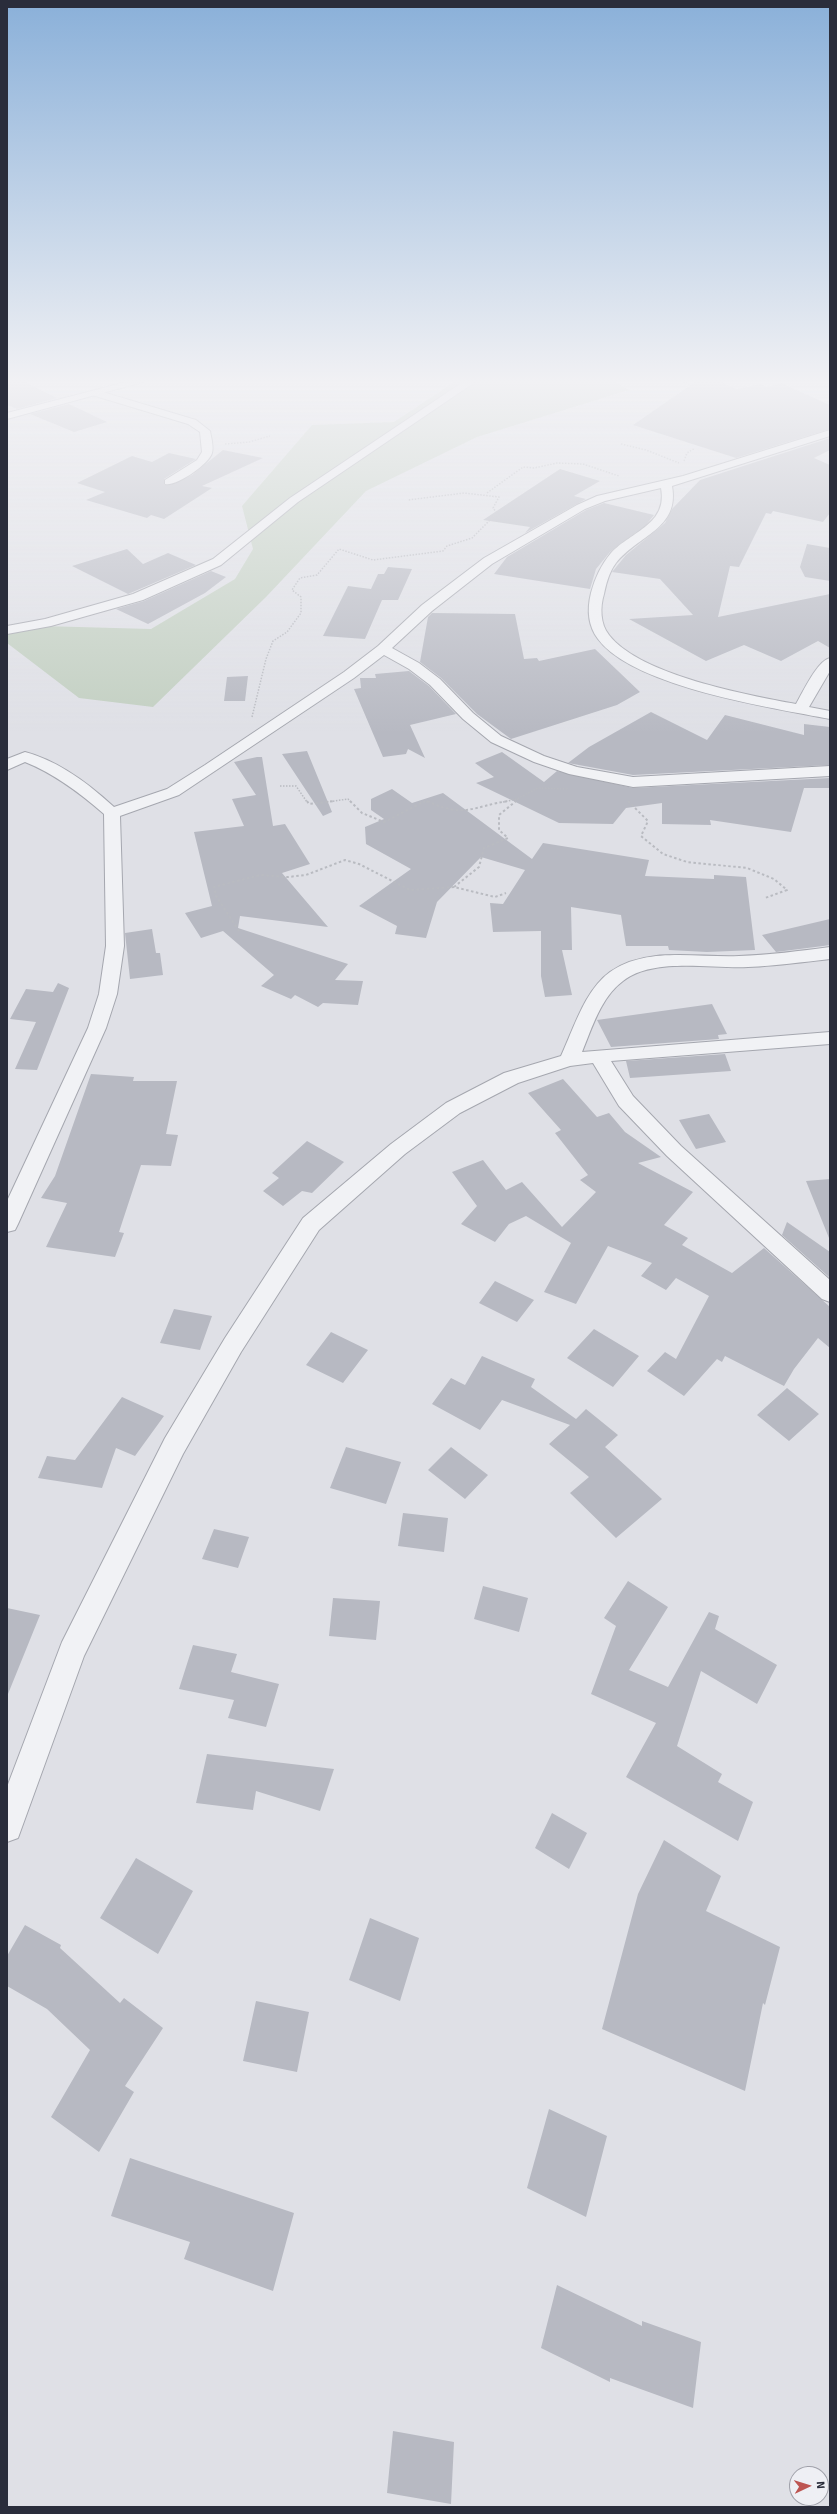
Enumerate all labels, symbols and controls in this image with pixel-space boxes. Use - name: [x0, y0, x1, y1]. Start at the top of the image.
- north arrow: [789, 2466, 829, 2506]
- text: N: [814, 2481, 827, 2489]

